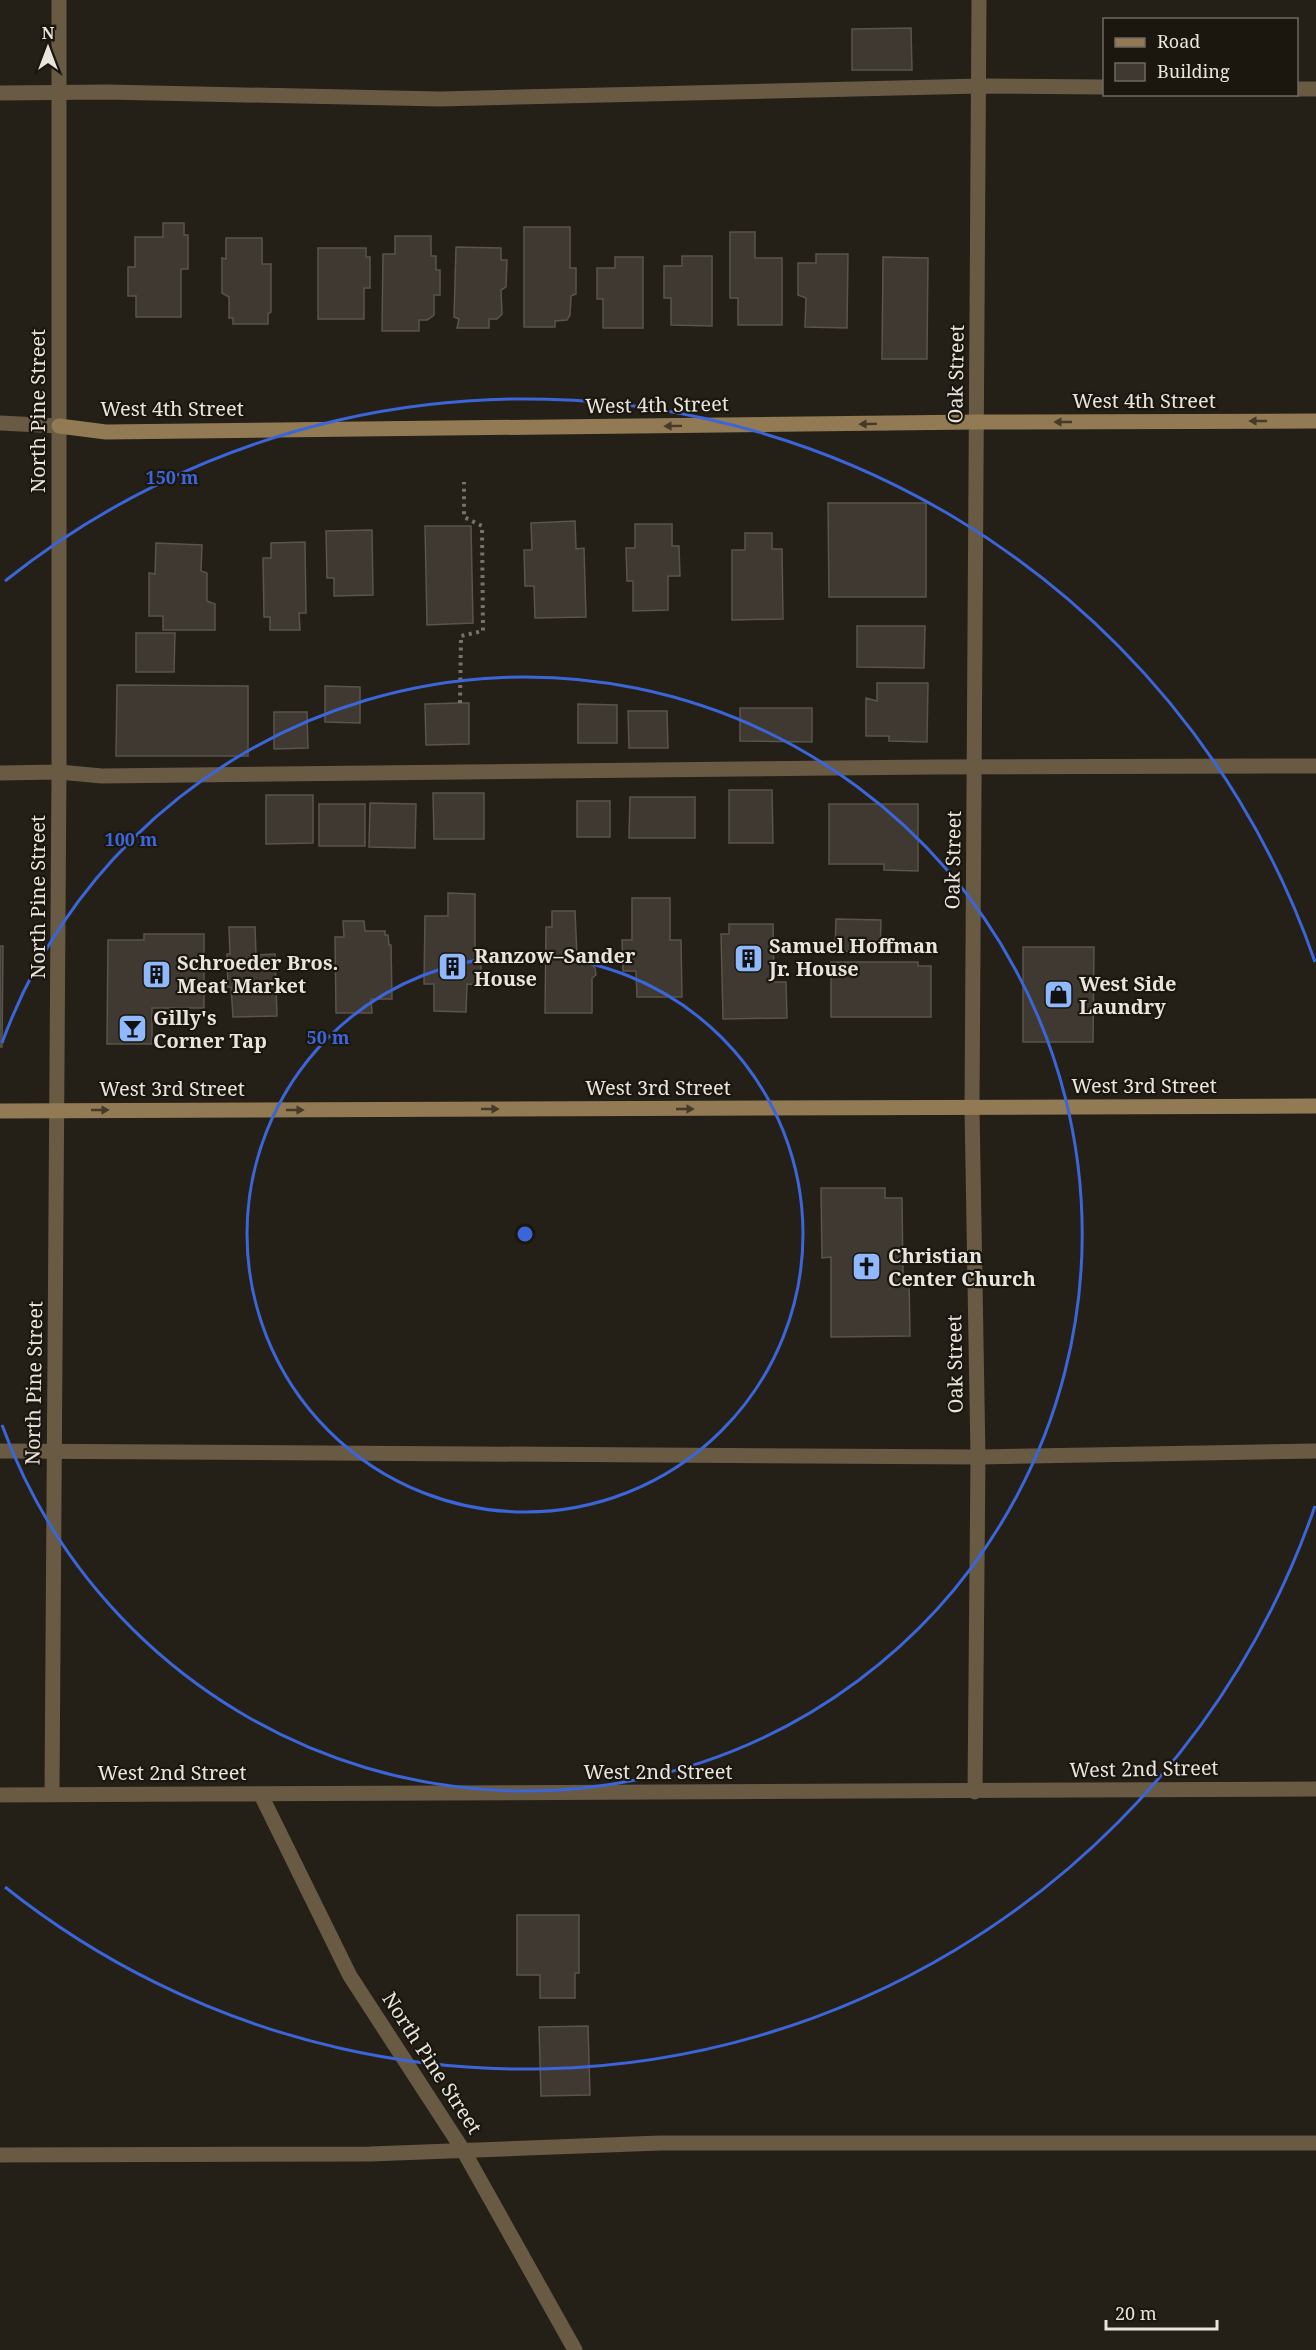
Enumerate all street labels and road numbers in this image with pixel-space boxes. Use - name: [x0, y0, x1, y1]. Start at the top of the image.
- street label: Oak Street: [941, 324, 970, 424]
- street label: North Pine Street: [24, 329, 51, 493]
- street label: West 4th Street: [1072, 387, 1216, 414]
- street label: West 4th Street: [585, 390, 729, 419]
- street label: West 4th Street: [100, 395, 244, 422]
- street label: Oak Street: [938, 810, 967, 910]
- street label: North Pine Street: [24, 815, 51, 979]
- street label: West 3rd Street: [1071, 1072, 1217, 1099]
- street label: West 3rd Street: [585, 1074, 731, 1101]
- street label: West 3rd Street: [99, 1075, 245, 1102]
- street label: North Pine Street: [19, 1301, 48, 1465]
- street label: Oak Street: [940, 1314, 969, 1414]
- street label: West 2nd Street: [1069, 1754, 1219, 1783]
- street label: West 2nd Street: [583, 1758, 733, 1785]
- street label: West 2nd Street: [97, 1759, 247, 1786]
- street label: North Pine Street: [376, 1987, 488, 2139]

